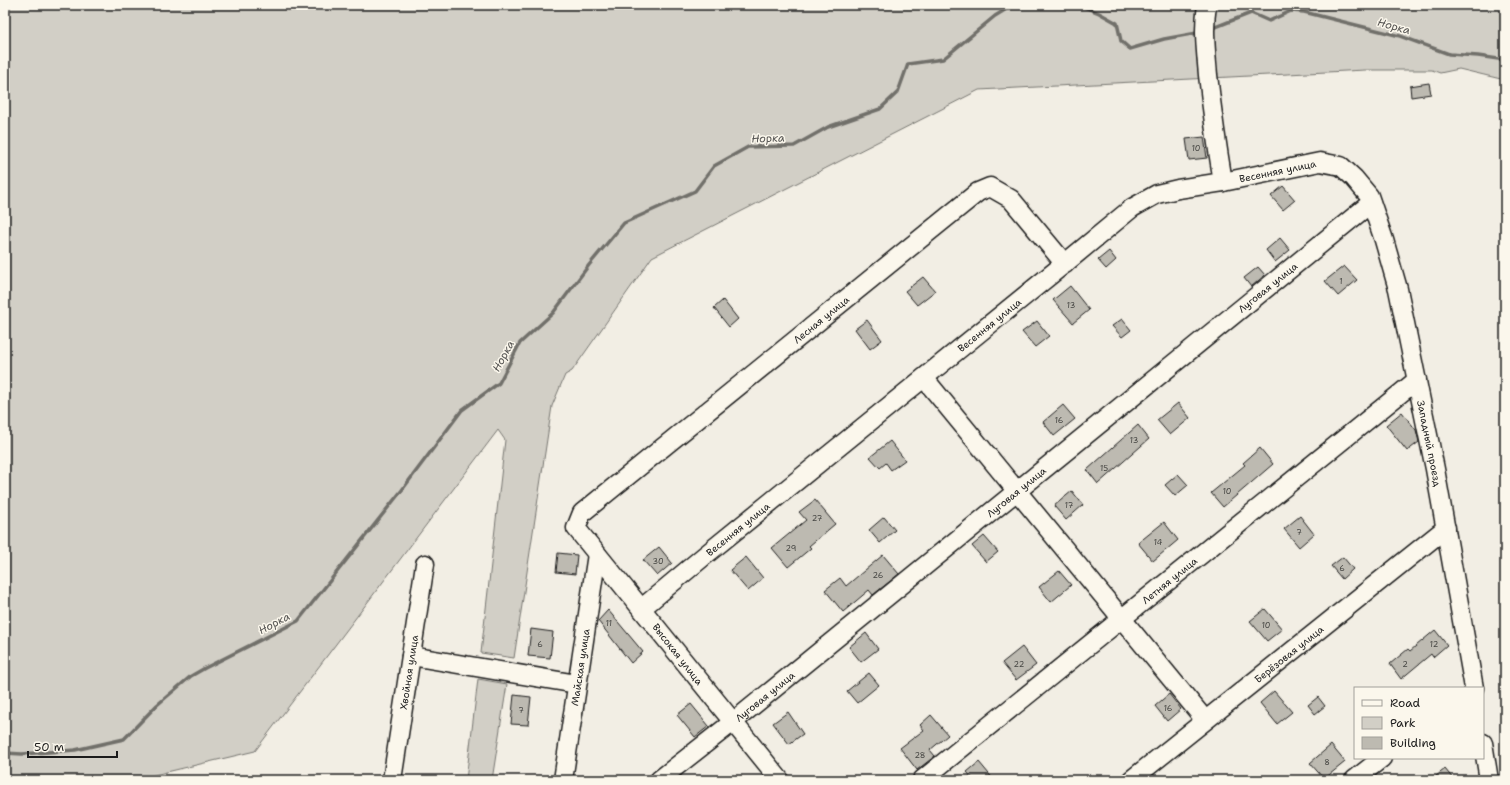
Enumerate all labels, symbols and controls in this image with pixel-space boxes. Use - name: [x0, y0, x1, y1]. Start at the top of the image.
- water label: Норка: [1376, 15, 1412, 38]
- water label: Норка: [751, 130, 785, 147]
- house number: 10: [1192, 143, 1200, 154]
- street label: Весенняя улица: [1238, 157, 1318, 186]
- street label: Луговая улица: [1235, 259, 1301, 316]
- house number: 1: [1339, 276, 1343, 287]
- street label: Лесная улица: [791, 293, 852, 346]
- street label: Весенняя улица: [955, 295, 1025, 355]
- house number: 13: [1067, 300, 1075, 311]
- water label: Норка: [489, 338, 518, 375]
- street label: Западный проезд: [1414, 399, 1444, 489]
- house number: 16: [1055, 415, 1064, 426]
- house number: 13: [1130, 435, 1138, 446]
- house number: 15: [1100, 463, 1108, 474]
- street label: Луговая улица: [984, 464, 1049, 520]
- house number: 10: [1223, 486, 1231, 497]
- street label: Весенняя улица: [703, 499, 773, 559]
- house number: 17: [1065, 500, 1074, 511]
- house number: 27: [812, 513, 823, 524]
- house number: 7: [1296, 527, 1302, 538]
- house number: 14: [1154, 537, 1163, 548]
- house number: 29: [786, 543, 796, 554]
- street label: Летняя улица: [1139, 554, 1201, 607]
- house number: 30: [652, 556, 664, 567]
- house number: 6: [1339, 563, 1345, 574]
- house number: 26: [873, 570, 884, 581]
- water label: Норка: [256, 609, 293, 638]
- house number: 11: [606, 618, 612, 629]
- house number: 10: [1262, 620, 1270, 631]
- street label: Высокая улица: [650, 621, 706, 688]
- street label: Берёзовая улица: [1252, 622, 1327, 686]
- street label: Майская улица: [568, 627, 593, 707]
- street label: Хвойная улица: [397, 633, 421, 711]
- house number: 6: [537, 639, 543, 650]
- house number: 12: [1430, 639, 1439, 650]
- house number: 22: [1014, 659, 1025, 670]
- house number: 2: [1402, 659, 1408, 670]
- street label: Луговая улица: [733, 668, 798, 725]
- legend: [1354, 687, 1484, 759]
- text: Road: [1390, 695, 1421, 711]
- house number: 16: [1164, 703, 1173, 714]
- house number: 7: [518, 705, 524, 716]
- text: Park: [1390, 715, 1416, 731]
- scale bar: [28, 733, 117, 759]
- text: Building: [1390, 735, 1436, 751]
- text: 50 m: [34, 739, 64, 755]
- house number: 28: [915, 750, 925, 761]
- house number: 8: [1324, 757, 1330, 768]

